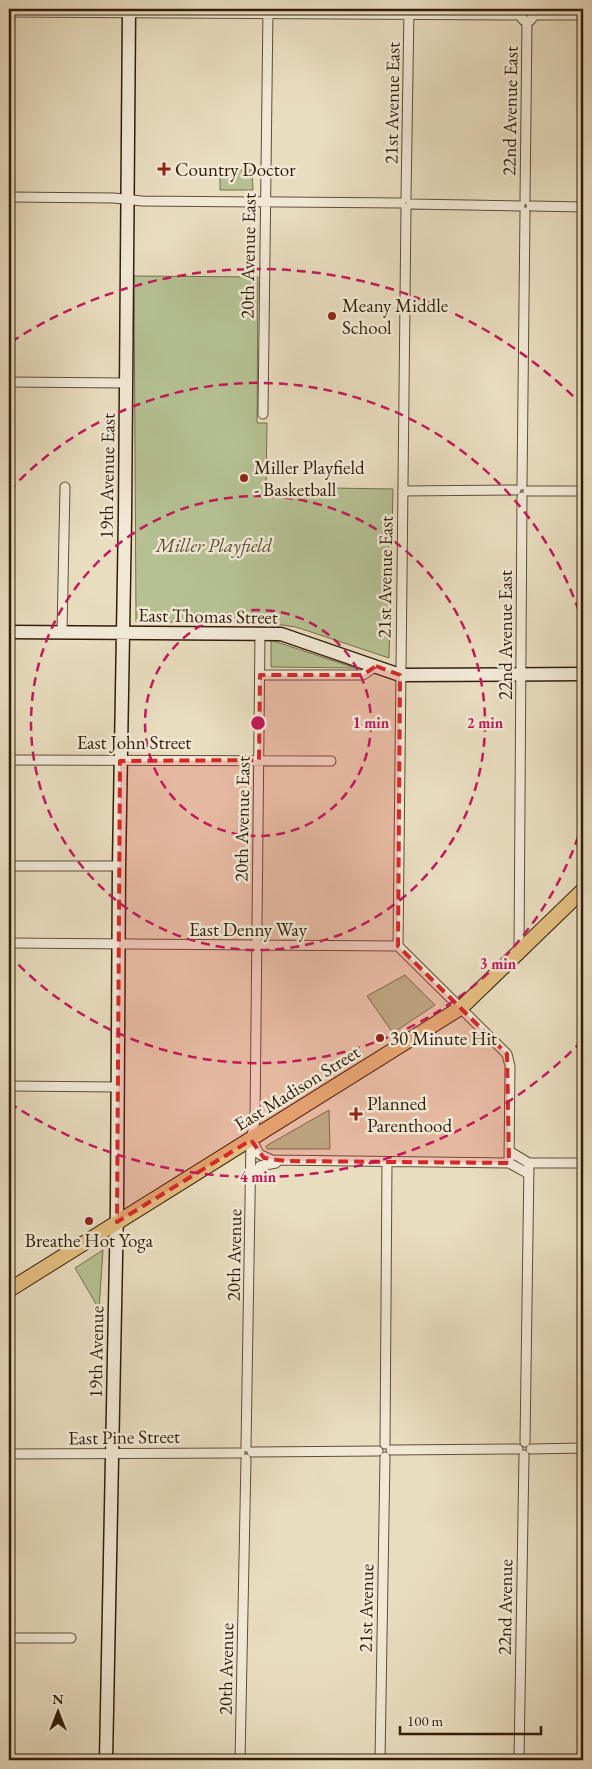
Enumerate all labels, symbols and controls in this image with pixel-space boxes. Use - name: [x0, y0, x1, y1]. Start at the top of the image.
- street label: 21st Avenue East: [378, 42, 406, 164]
- street label: 22nd Avenue East: [496, 46, 524, 176]
- place label: Country Doctor: [175, 157, 296, 182]
- marker: Country Doctor: [157, 162, 171, 176]
- street label: 20th Avenue East: [234, 193, 262, 319]
- place label: Meany Middle School: [342, 293, 448, 340]
- marker: Meany Middle School: [326, 310, 338, 322]
- street label: 19th Avenue East: [93, 413, 121, 539]
- place label: Miller Playfield - Basketball: [254, 455, 365, 502]
- marker: Miller Playfield - Basketball: [238, 472, 250, 484]
- street label: 21st Avenue East: [371, 516, 399, 638]
- park label: Miller Playfield: [155, 533, 272, 558]
- street label: 22nd Avenue East: [493, 570, 518, 700]
- street label: East Thomas Street: [138, 602, 278, 630]
- text: 1 min: [353, 713, 390, 732]
- text: 2 min: [467, 713, 504, 732]
- centre of rings: [249, 714, 267, 732]
- street label: East John Street: [77, 730, 191, 755]
- street label: 20th Avenue East: [228, 756, 256, 882]
- street label: East Denny Way: [189, 917, 308, 942]
- text: 3 min: [480, 954, 517, 973]
- place label: 30 Minute Hit: [390, 1026, 497, 1051]
- marker: 30 Minute Hit: [374, 1032, 386, 1044]
- street label: East Madison Street: [230, 1039, 364, 1137]
- place label: Planned Parenthood: [367, 1091, 452, 1138]
- marker: Planned Parenthood: [349, 1107, 363, 1121]
- text: 4 min: [240, 1167, 277, 1186]
- street label: 20th Avenue: [221, 1209, 247, 1301]
- marker: Breathe Hot Yoga: [83, 1215, 95, 1227]
- place label: Breathe Hot Yoga: [25, 1228, 154, 1253]
- street label: 19th Avenue: [83, 1306, 109, 1398]
- street label: East Pine Street: [68, 1424, 180, 1450]
- street label: 22nd Avenue: [492, 1559, 518, 1655]
- street label: 21st Avenue: [353, 1563, 379, 1653]
- street label: 20th Avenue: [213, 1623, 239, 1715]
- north arrow: [32, 1686, 82, 1736]
- text: N: [52, 1690, 64, 1708]
- scale bar: [400, 1704, 541, 1736]
- text: 100 m: [407, 1711, 444, 1730]

